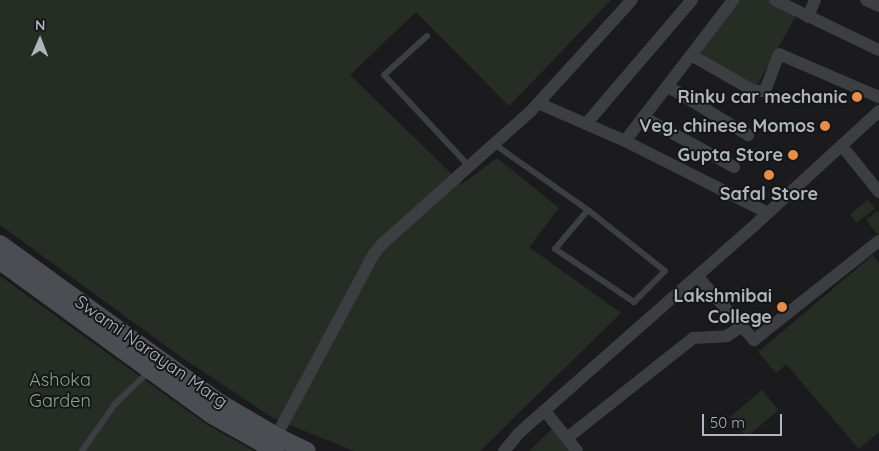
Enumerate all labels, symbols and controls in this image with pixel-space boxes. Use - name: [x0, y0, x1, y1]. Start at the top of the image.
- north arrow: [15, 15, 65, 65]
- text: N: [35, 16, 46, 34]
- place label: Rinku car mechanic: [678, 86, 847, 108]
- marker: Rinku car mechanic: [851, 91, 863, 103]
- place label: Veg. chinese Momos: [639, 115, 815, 137]
- marker: Veg. chinese Momos: [819, 120, 831, 132]
- place label: Gupta Store: [678, 144, 783, 166]
- marker: Gupta Store: [787, 149, 799, 161]
- marker: Safal Store: [763, 169, 775, 181]
- place label: Safal Store: [720, 183, 818, 205]
- place label: Lakshmibai College: [674, 286, 772, 328]
- street label: Swami Narayan Marg: [70, 291, 232, 413]
- marker: Lakshmibai College: [776, 301, 788, 313]
- park label: Ashoka Garden: [29, 370, 91, 412]
- scale bar: [704, 404, 784, 436]
- text: 50 m: [710, 413, 745, 432]

